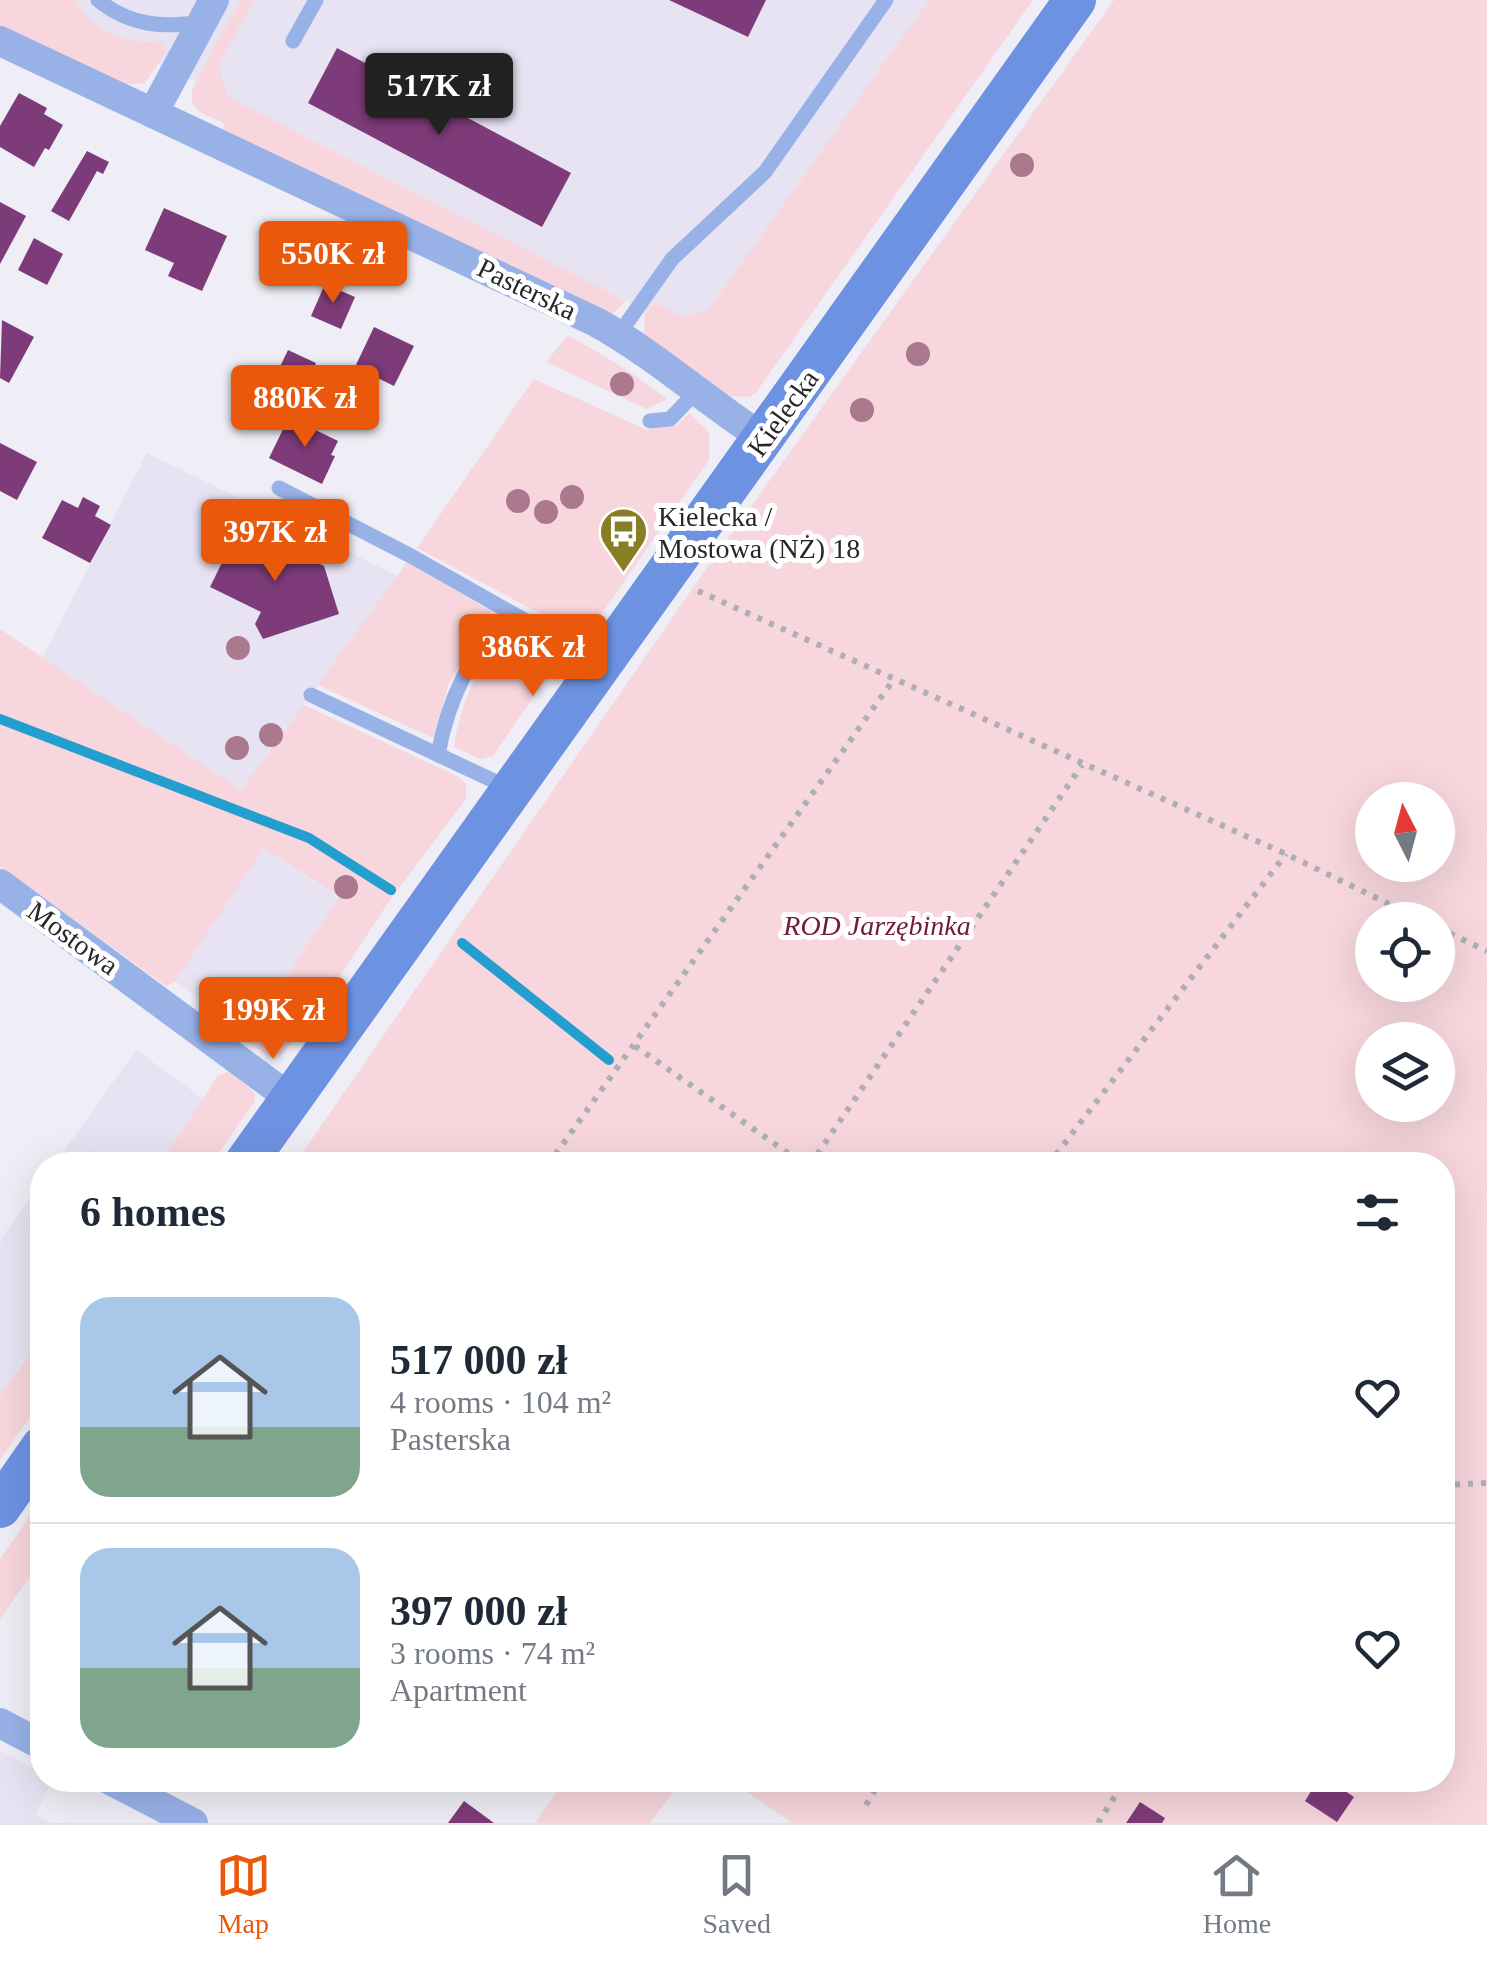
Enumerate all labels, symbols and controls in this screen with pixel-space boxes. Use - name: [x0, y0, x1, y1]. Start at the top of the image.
- pin: 517K zł: [347, 53, 531, 138]
- text: 517K zł: [387, 67, 491, 103]
- pin: 550K zł: [241, 221, 425, 306]
- text: 550K zł: [281, 235, 385, 271]
- street label: Pasterska: [473, 252, 582, 326]
- street label: Kielecka: [741, 363, 825, 462]
- pin: 880K zł: [213, 365, 397, 450]
- text: 880K zł: [253, 379, 357, 415]
- pin: 397K zł: [183, 499, 367, 584]
- place label: Kielecka / Mostowa (NŻ) 18: [658, 501, 860, 564]
- bus stop icon: Kielecka / Mostowa (NŻ) 18: [597, 506, 649, 574]
- text: 397K zł: [223, 513, 327, 549]
- pin: 386K zł: [441, 614, 625, 699]
- text: 386K zł: [481, 628, 585, 664]
- north arrow: [1355, 782, 1455, 882]
- map controls: [1355, 782, 1455, 1122]
- street label: Mostowa: [22, 895, 125, 982]
- button: locate: [1355, 902, 1455, 1002]
- park label: ROD Jarzębinka: [782, 910, 971, 941]
- pin: 199K zł: [181, 977, 365, 1062]
- text: 199K zł: [221, 991, 325, 1027]
- button: layers: [1355, 1022, 1455, 1122]
- icon: filters: [1350, 1185, 1405, 1240]
- text: 6 homes: [80, 1189, 226, 1235]
- icon: home: [160, 1337, 280, 1457]
- text: 517 000 zł: [390, 1337, 567, 1383]
- icon: heart: [1350, 1370, 1405, 1425]
- text: 4 rooms · 104 m²: [390, 1384, 611, 1420]
- text: Pasterska: [390, 1421, 511, 1457]
- icon: home: [160, 1588, 280, 1708]
- text: 397 000 zł: [390, 1588, 567, 1634]
- icon: heart: [1350, 1621, 1405, 1676]
- text: 3 rooms · 74 m²: [390, 1635, 595, 1671]
- text: Apartment: [390, 1672, 527, 1708]
- tab: Map: [216, 1848, 271, 1940]
- tab: Saved: [703, 1848, 771, 1940]
- tab: Home: [1203, 1848, 1271, 1940]

